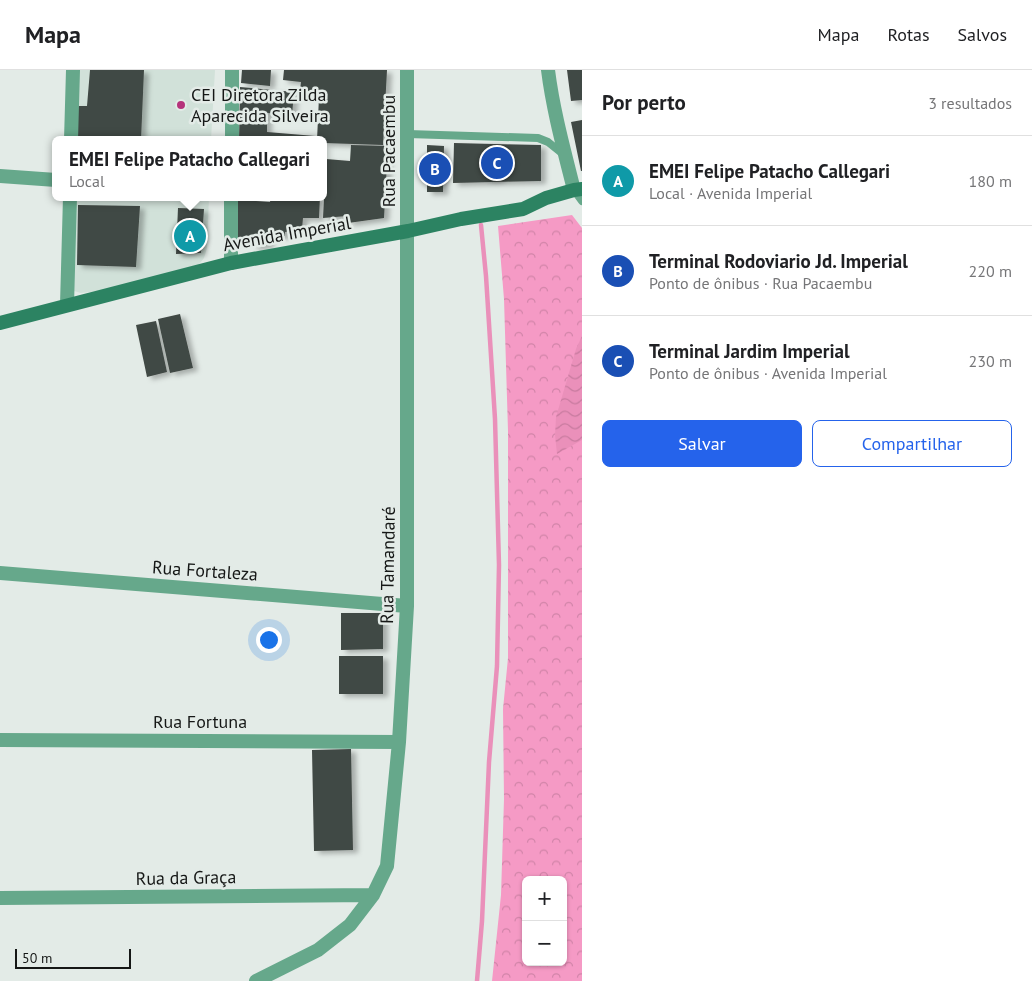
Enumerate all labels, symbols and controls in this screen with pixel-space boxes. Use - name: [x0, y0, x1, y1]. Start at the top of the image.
- text: Mapa: [25, 19, 81, 50]
- text: Mapa: [818, 23, 859, 46]
- text: Rotas: [887, 23, 930, 46]
- text: Salvos: [958, 23, 1007, 46]
- place label: CEI Diretora Zilda Aparecida Silveira: [191, 83, 329, 127]
- text: Por perto: [602, 89, 686, 116]
- text: 3 resultados: [928, 93, 1012, 113]
- street label: Rua Pacaembu: [377, 95, 400, 207]
- marker: CEI Diretora Zilda Aparecida Silveira: [175, 99, 187, 111]
- popup: [52, 136, 327, 201]
- pin: C: [481, 144, 513, 182]
- text: EMEI Felipe Patacho Callegari: [69, 147, 310, 171]
- pin: B: [419, 150, 451, 188]
- text: EMEI Felipe Patacho Callegari: [649, 159, 890, 183]
- text: Local: [69, 171, 105, 191]
- text: A: [613, 171, 623, 191]
- text: 180 m: [969, 171, 1012, 191]
- text: Local · Avenida Imperial: [649, 183, 812, 203]
- street label: Avenida Imperial: [221, 211, 353, 256]
- pin: A: [174, 217, 206, 255]
- text: Terminal Rodoviario Jd. Imperial: [649, 249, 908, 273]
- text: B: [613, 261, 623, 281]
- text: 220 m: [969, 261, 1012, 281]
- text: Ponto de ônibus · Rua Pacaembu: [649, 273, 872, 293]
- text: Terminal Jardim Imperial: [649, 339, 850, 363]
- text: C: [614, 351, 622, 371]
- text: 230 m: [969, 351, 1012, 371]
- text: Ponto de ônibus · Avenida Imperial: [649, 363, 887, 383]
- button: Salvar: [602, 420, 802, 467]
- button: Compartilhar: [812, 420, 1012, 467]
- street label: Rua Tamandaré: [375, 506, 400, 624]
- street label: Rua Fortaleza: [151, 555, 259, 586]
- your location: [256, 627, 282, 653]
- street label: Rua Fortuna: [153, 710, 247, 733]
- street label: Rua da Graça: [136, 865, 236, 890]
- map controls: [522, 876, 567, 966]
- button: +: [522, 876, 567, 921]
- button: −: [522, 921, 567, 966]
- scale bar: [15, 946, 131, 969]
- text: 50 m: [22, 949, 52, 967]

